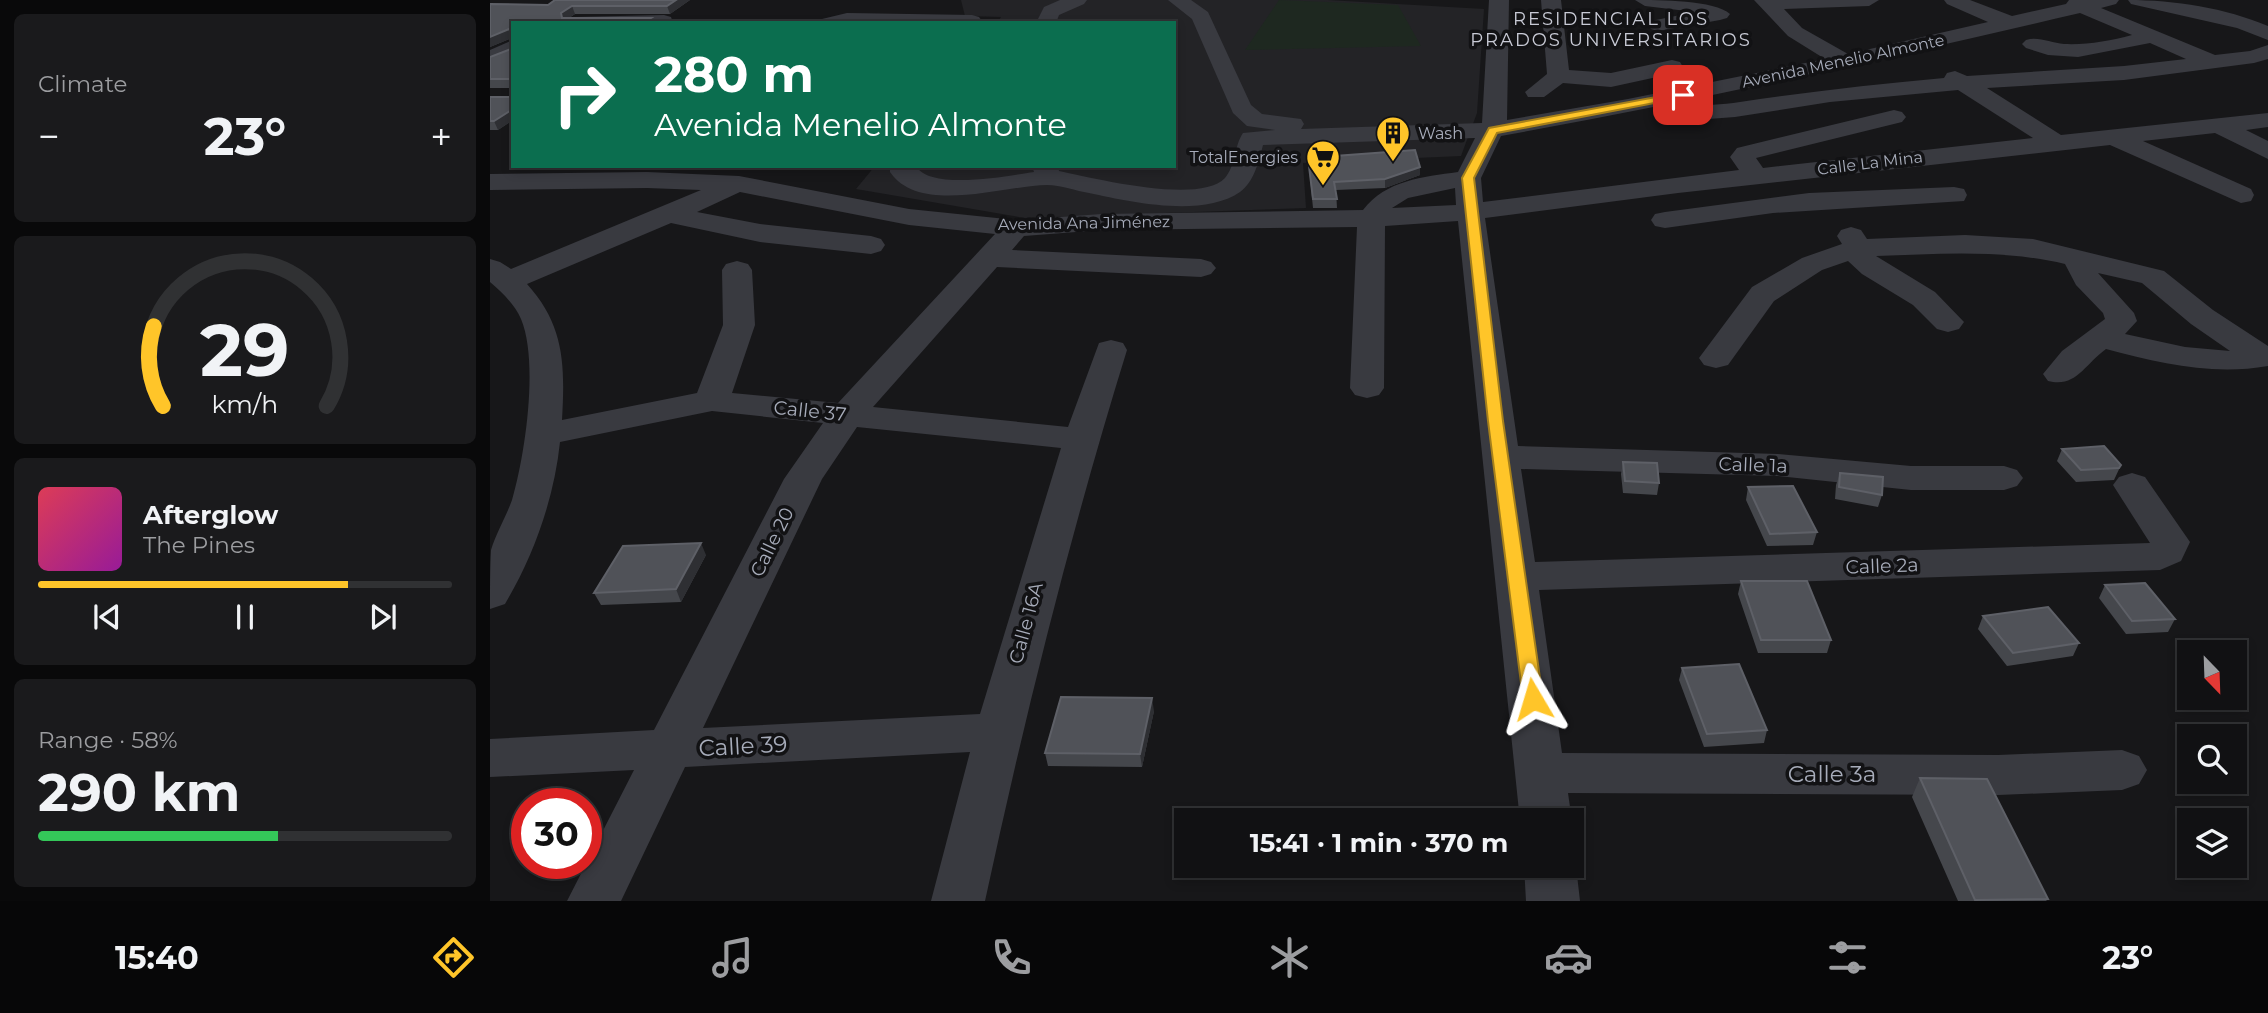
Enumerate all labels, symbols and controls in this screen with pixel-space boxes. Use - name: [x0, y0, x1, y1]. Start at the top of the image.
- district label: RESIDENCIAL LOS PRADOS UNIVERSITARIOS: [1470, 8, 1752, 51]
- street label: Avenida Menelio Almonte: [1740, 30, 1946, 92]
- text: 280 m: [654, 45, 814, 104]
- icon: right: [539, 49, 630, 140]
- pin: [1653, 65, 1713, 125]
- text: Climate: [38, 70, 127, 98]
- icon: arrive: [1664, 76, 1702, 114]
- text: 23°: [204, 105, 286, 168]
- text: Avenida Menelio Almonte: [654, 105, 1067, 144]
- text: −: [38, 113, 60, 160]
- text: +: [430, 113, 452, 160]
- building icon: Wash: [1374, 114, 1412, 163]
- place label: Wash: [1418, 124, 1463, 143]
- supermarket icon: TotalEnergies: [1304, 138, 1342, 187]
- street label: Calle La Mina: [1816, 147, 1924, 179]
- place label: TotalEnergies: [1190, 148, 1298, 167]
- street label: Avenida Ana Jiménez: [998, 212, 1170, 234]
- text: 29: [200, 306, 290, 394]
- text: km/h: [212, 388, 278, 418]
- street label: Calle 37: [773, 396, 847, 426]
- street label: Calle 1a: [1718, 452, 1788, 478]
- text: Afterglow: [143, 499, 278, 531]
- street label: Calle 20: [745, 503, 799, 581]
- text: The Pines: [143, 531, 255, 559]
- street label: Calle 2a: [1845, 553, 1919, 579]
- street label: Calle 16A: [1004, 579, 1048, 666]
- icon: previous: [88, 598, 126, 636]
- icon: pause: [226, 598, 264, 636]
- icon: next: [364, 598, 402, 636]
- north arrow: [2177, 640, 2247, 710]
- map controls: [2177, 640, 2247, 878]
- position arrow: [1496, 662, 1570, 736]
- button: search: [2177, 724, 2247, 794]
- text: Range · 58%: [38, 726, 178, 754]
- street label: Calle 39: [698, 730, 788, 762]
- street label: Calle 3a: [1788, 760, 1876, 788]
- text: 290 km: [38, 761, 240, 824]
- speed limit sign: 30: [511, 788, 602, 879]
- button: layers: [2177, 808, 2247, 878]
- text: 15:41 · 1 min · 370 m: [1250, 827, 1508, 859]
- icon: directions: [429, 933, 478, 982]
- icon: music: [708, 933, 757, 982]
- icon: phone: [987, 933, 1036, 982]
- icon: climate: [1265, 933, 1314, 982]
- icon: car: [1544, 933, 1593, 982]
- icon: filters: [1823, 933, 1872, 982]
- text: 15:40: [115, 938, 199, 977]
- text: 23°: [2102, 938, 2153, 977]

